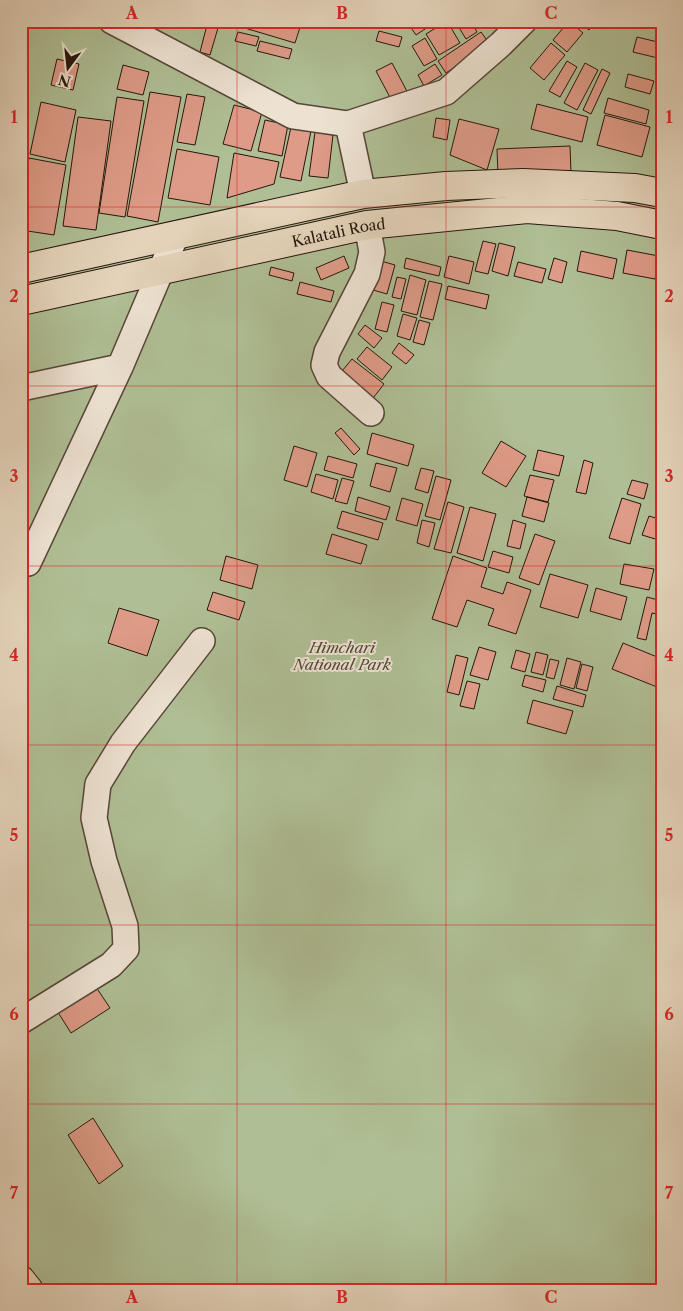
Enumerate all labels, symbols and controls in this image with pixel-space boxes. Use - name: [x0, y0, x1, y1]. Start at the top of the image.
- text: A: [125, 3, 139, 23]
- text: B: [336, 3, 348, 23]
- text: C: [545, 3, 557, 23]
- north arrow: [42, 42, 92, 92]
- text: N: [56, 70, 73, 91]
- text: 1: [10, 107, 18, 127]
- text: 1: [665, 107, 673, 127]
- street label: Kalatali Road: [290, 214, 386, 251]
- text: 2: [9, 286, 19, 306]
- text: 2: [664, 286, 674, 306]
- text: 3: [9, 466, 19, 486]
- text: 3: [664, 466, 674, 486]
- park label: Himchari National Park: [292, 638, 391, 674]
- text: 4: [9, 645, 19, 665]
- text: 4: [664, 645, 674, 665]
- text: 5: [10, 825, 19, 845]
- text: 5: [665, 825, 674, 845]
- text: 6: [9, 1004, 19, 1024]
- text: 6: [664, 1004, 674, 1024]
- text: 7: [10, 1183, 19, 1203]
- text: 7: [665, 1183, 674, 1203]
- text: A: [125, 1287, 139, 1307]
- text: B: [336, 1287, 348, 1307]
- text: C: [545, 1287, 557, 1307]

